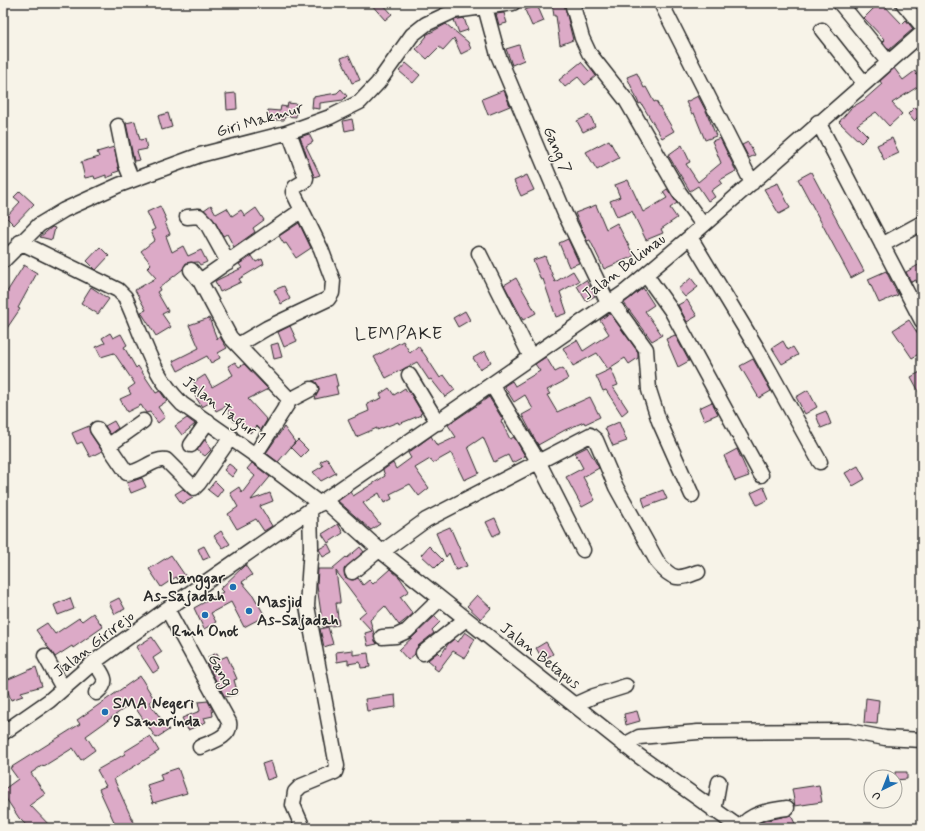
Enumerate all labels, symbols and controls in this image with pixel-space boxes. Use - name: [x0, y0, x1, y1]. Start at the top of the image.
- street label: Giri Makmur: [214, 97, 307, 143]
- street label: Gang 7: [537, 123, 576, 177]
- street label: Jalan Belimau: [578, 229, 670, 305]
- district label: LEMPAKE: [355, 322, 443, 346]
- street label: Jalan Tagur 1: [178, 372, 270, 449]
- place label: Langgar As-Sajadah: [143, 568, 225, 607]
- marker: Langgar As-Sajadah: [228, 582, 238, 592]
- place label: Masjid As-Sajadah: [257, 592, 339, 631]
- street label: Jalan Girirejo: [49, 606, 139, 682]
- marker: Masjid As-Sajadah: [244, 606, 254, 616]
- marker: Rmh Onot: [200, 610, 210, 620]
- street label: Jalan Betapus: [496, 618, 584, 694]
- place label: Rmh Onot: [172, 621, 238, 642]
- street label: Gang 9: [202, 650, 244, 702]
- place label: SMA Negeri 9 Samarinda: [113, 693, 201, 732]
- marker: SMA Negeri 9 Samarinda: [100, 707, 110, 717]
- north arrow: [863, 769, 903, 809]
- text: U: [869, 788, 884, 803]

